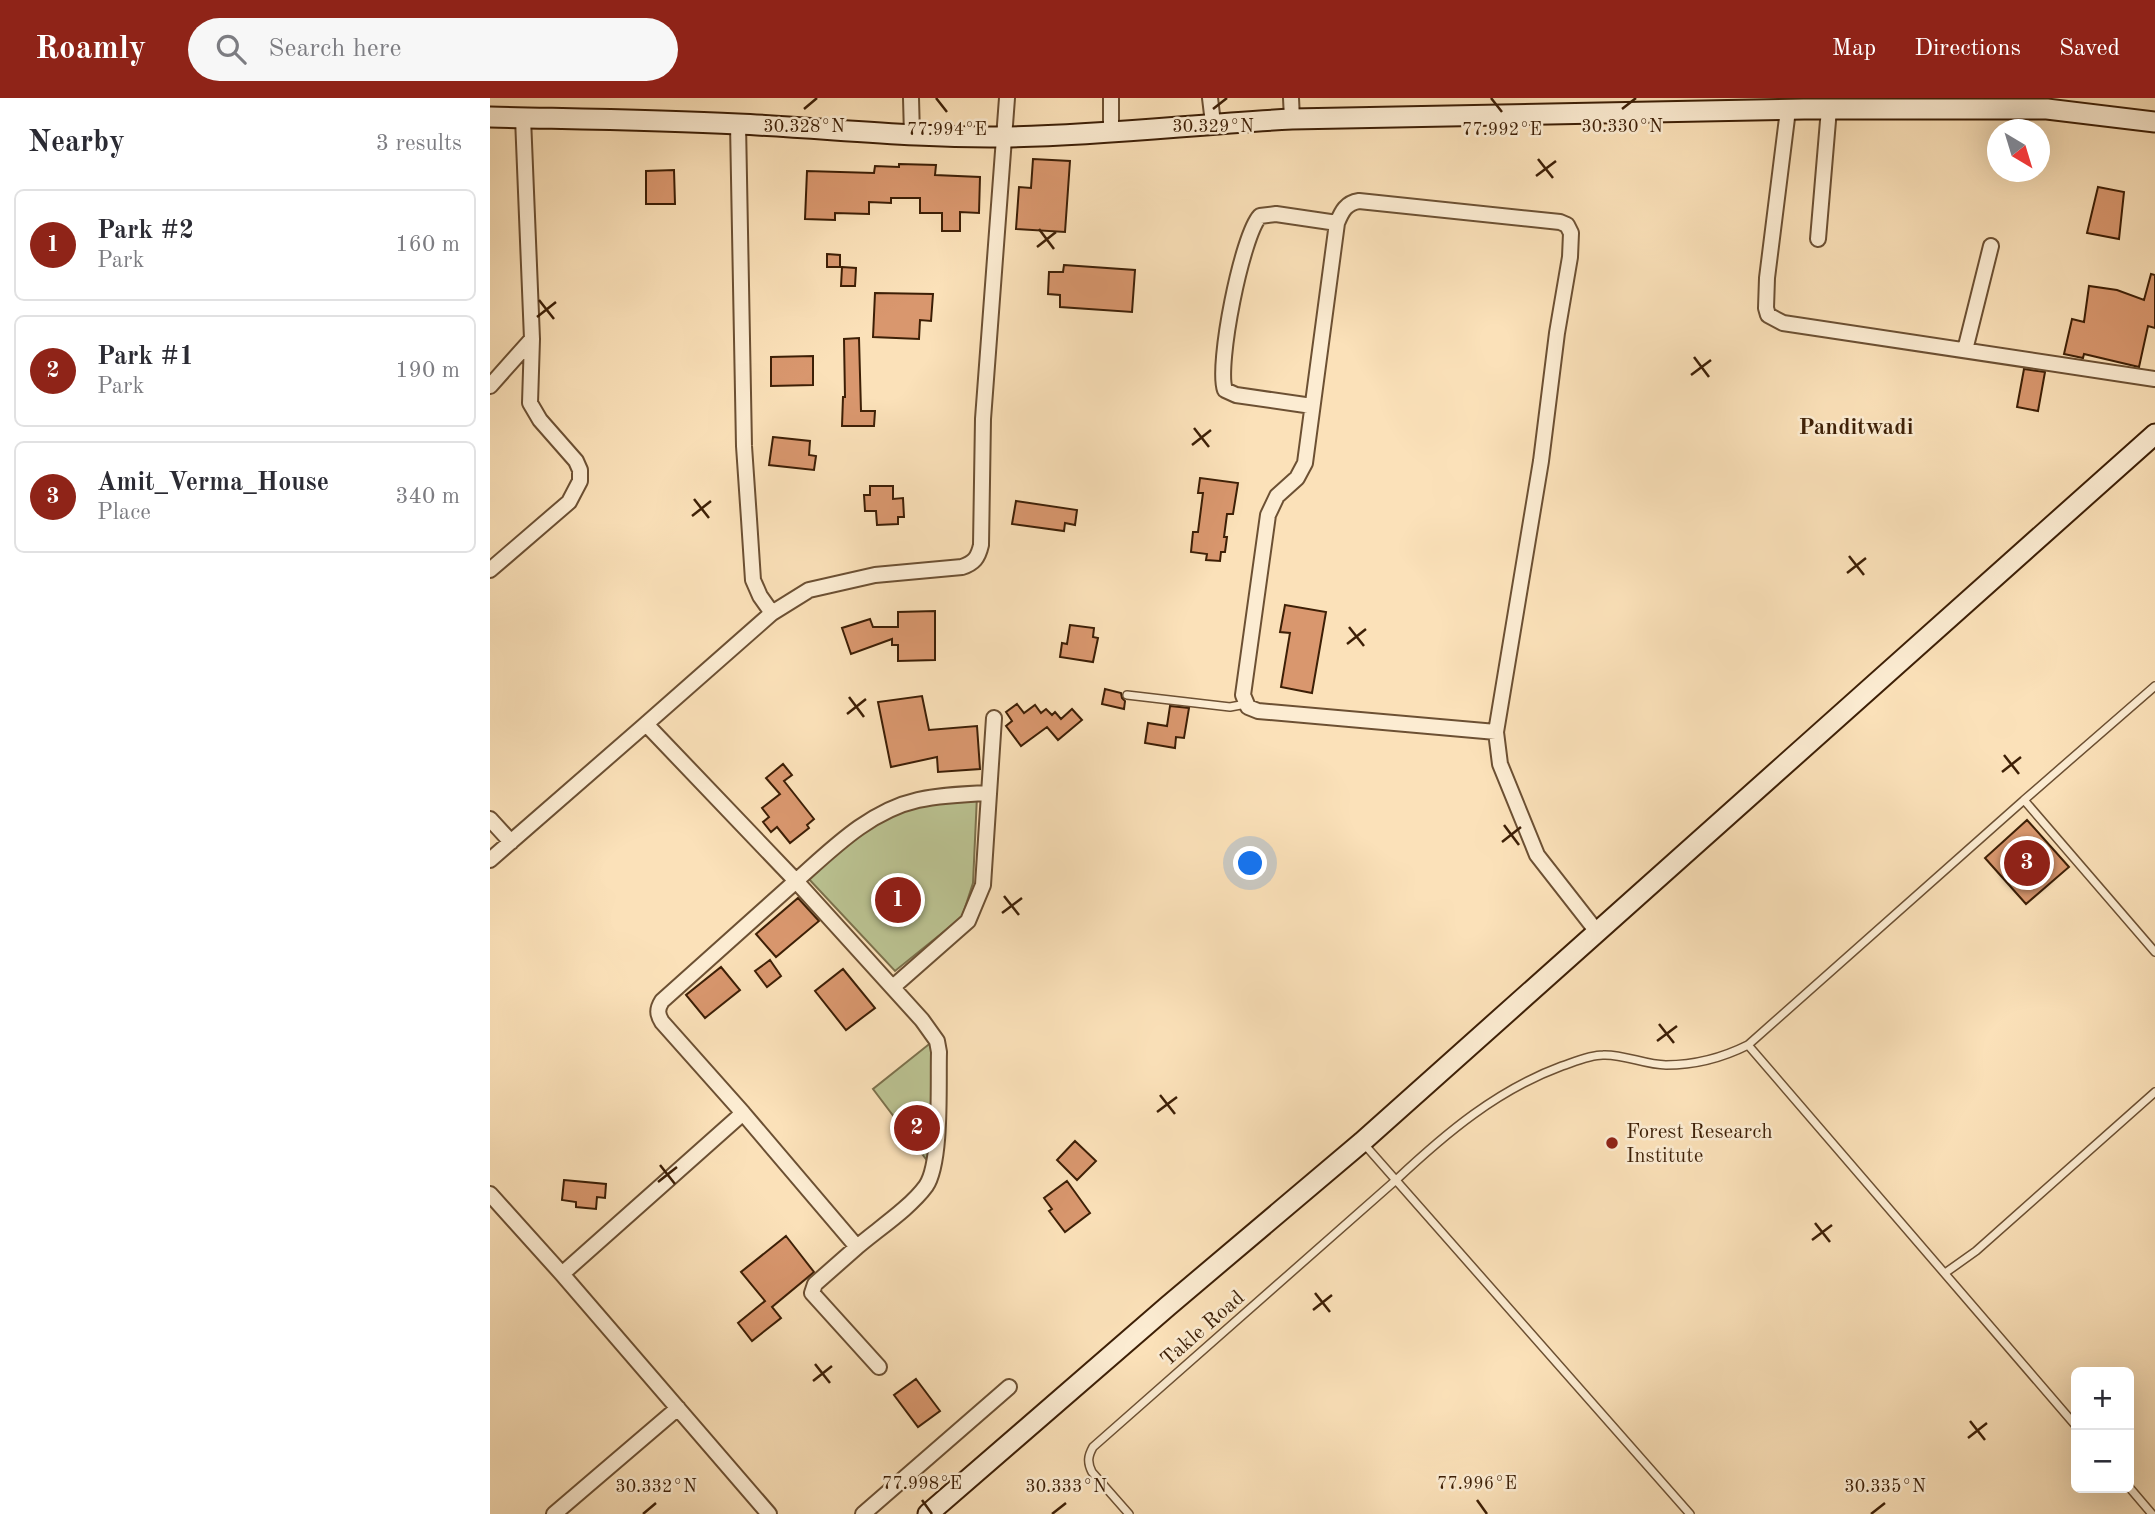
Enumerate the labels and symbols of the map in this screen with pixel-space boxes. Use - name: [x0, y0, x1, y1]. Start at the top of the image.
- text: 30.328°N: [763, 118, 845, 136]
- text: 30.329°N: [1172, 118, 1254, 136]
- text: 30.330°N: [1581, 118, 1663, 136]
- north arrow: [1987, 119, 2050, 182]
- text: 77.994°E: [907, 121, 987, 139]
- text: 77.992°E: [1462, 121, 1542, 139]
- district label: Panditwadi: [1799, 416, 1914, 439]
- pin: 3: [2004, 837, 2050, 889]
- your location: [1233, 846, 1267, 880]
- pin: 1: [875, 874, 921, 926]
- pin: 2: [894, 1102, 940, 1154]
- place label: Forest Research Institute: [1626, 1122, 1773, 1167]
- marker: Forest Research Institute: [1604, 1135, 1620, 1151]
- street label: Takle Road: [1157, 1287, 1249, 1371]
- text: 77.998°E: [882, 1475, 962, 1493]
- text: 77.996°E: [1437, 1475, 1517, 1493]
- text: 30.332°N: [615, 1478, 697, 1496]
- text: 30.333°N: [1025, 1478, 1107, 1496]
- text: 30.335°N: [1844, 1478, 1926, 1496]

